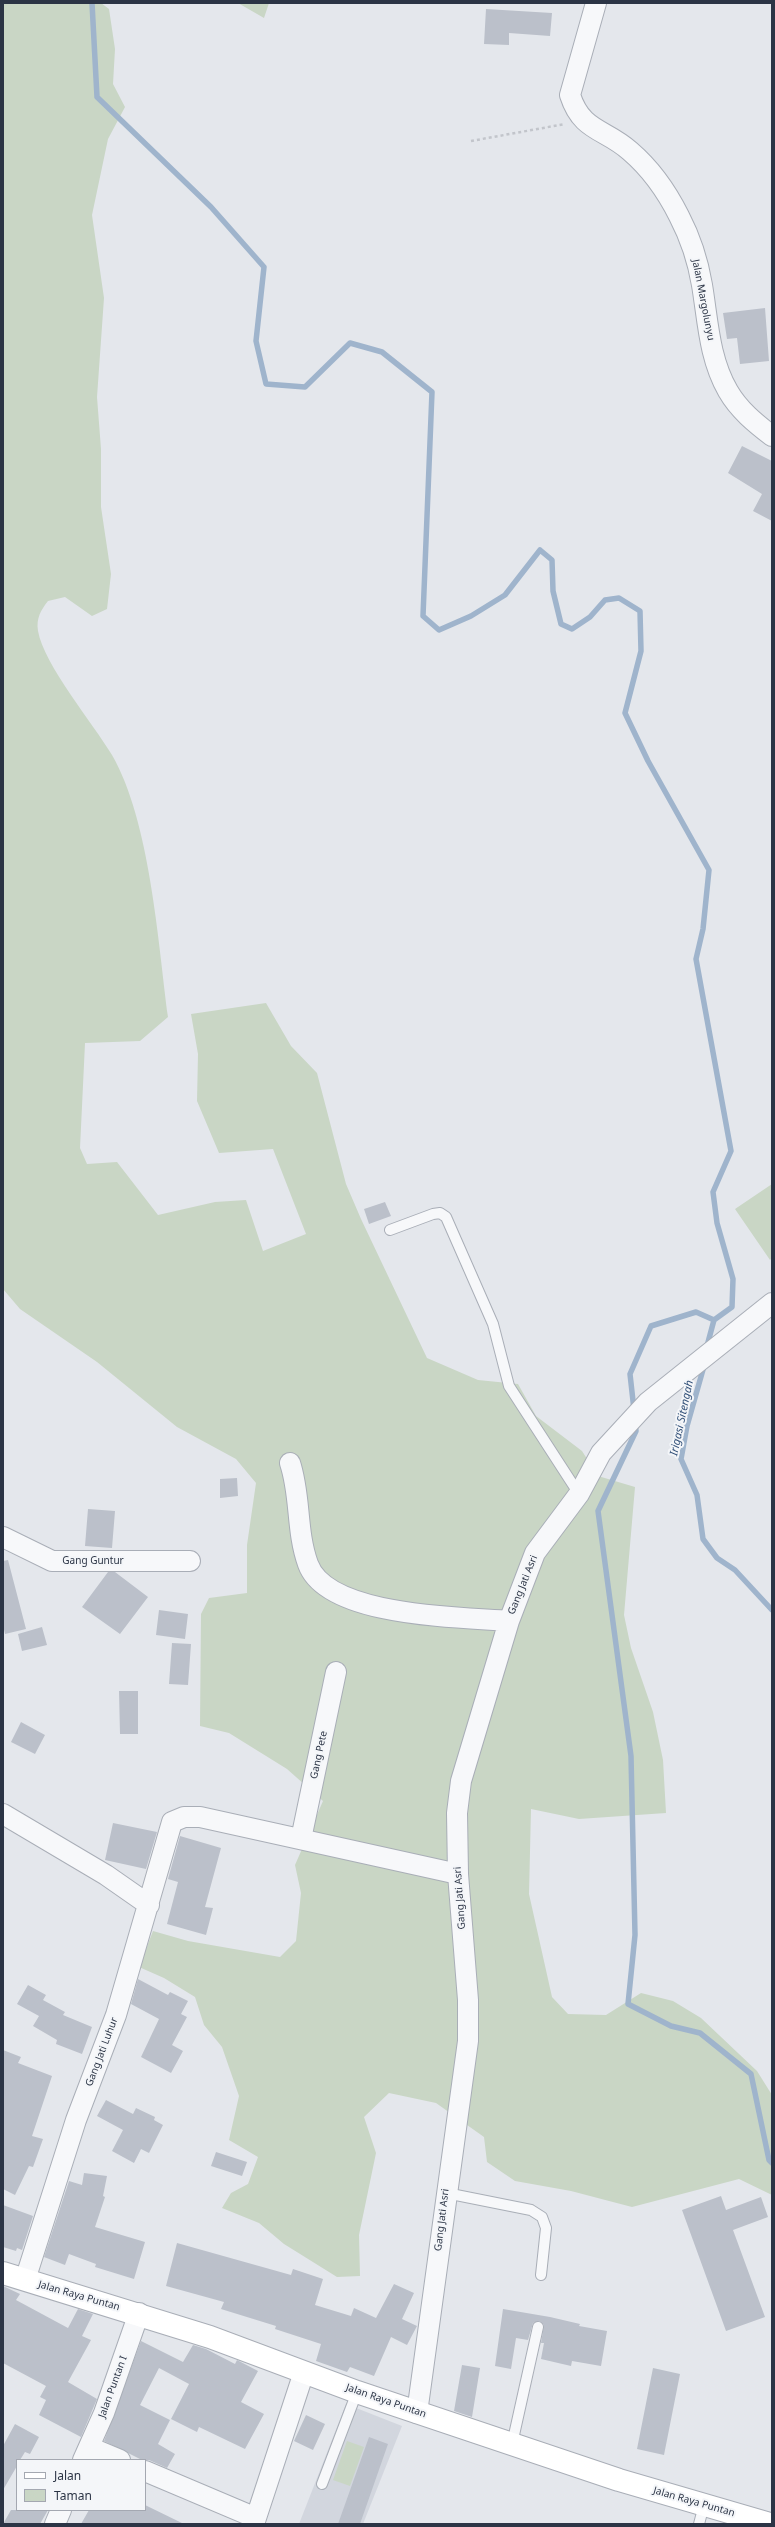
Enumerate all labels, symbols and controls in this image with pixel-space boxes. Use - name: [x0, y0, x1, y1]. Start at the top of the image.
- street label: Jalan Margolunyu: [689, 258, 717, 342]
- water label: Irigasi Sitengah: [668, 1379, 696, 1457]
- street label: Gang Jati Asri: [506, 1554, 540, 1616]
- street label: Gang Guntur: [62, 1555, 124, 1567]
- street label: Gang Pete: [308, 1730, 330, 1780]
- street label: Gang Jati Asri: [452, 1866, 468, 1930]
- street label: Gang Jati Luhur: [83, 2016, 121, 2088]
- street label: Gang Jati Asri: [432, 2188, 452, 2252]
- street label: Jalan Raya Puntan: [37, 2279, 121, 2313]
- street label: Jalan Puntan I: [96, 2354, 130, 2420]
- street label: Jalan Raya Puntan: [344, 2382, 428, 2420]
- legend: [16, 2459, 146, 2511]
- text: Jalan: [54, 2467, 81, 2484]
- street label: Jalan Raya Puntan: [652, 2485, 736, 2519]
- text: Taman: [54, 2487, 92, 2504]

